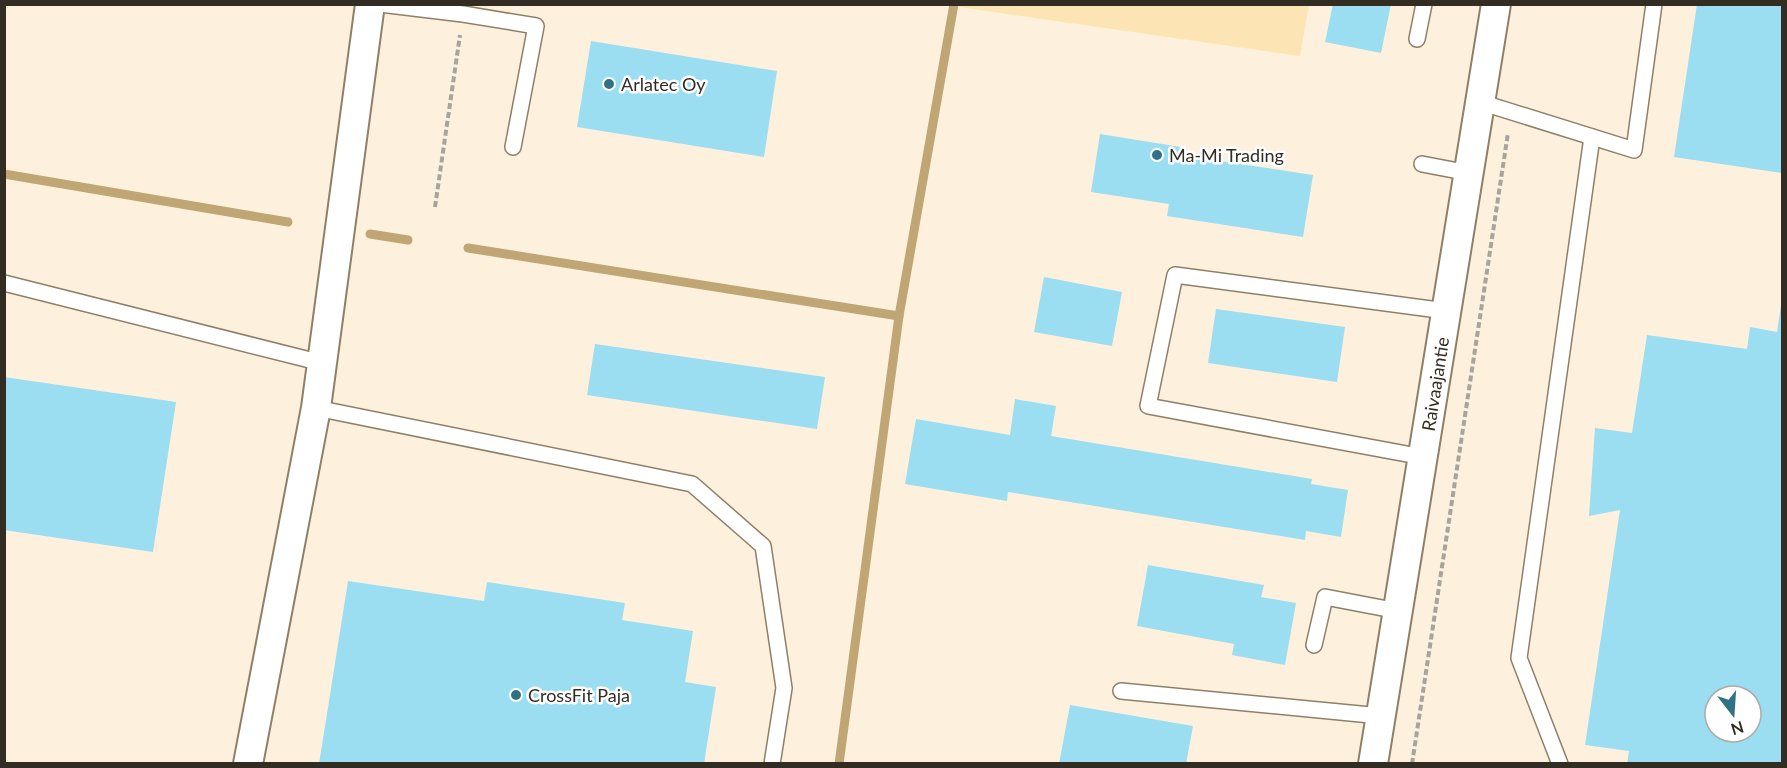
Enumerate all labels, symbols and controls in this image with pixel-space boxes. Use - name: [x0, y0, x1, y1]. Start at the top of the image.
- place label: Arlatec Oy: [621, 73, 706, 95]
- marker: Arlatec Oy: [602, 77, 616, 91]
- place label: Ma-Mi Trading: [1169, 144, 1284, 166]
- marker: Ma-Mi Trading: [1150, 148, 1164, 162]
- street label: Raivaajantie: [1417, 335, 1453, 433]
- place label: CrossFit Paja: [528, 684, 630, 706]
- north arrow: [1703, 684, 1763, 744]
- marker: CrossFit Paja: [509, 688, 523, 702]
- text: N: [1729, 718, 1746, 740]

